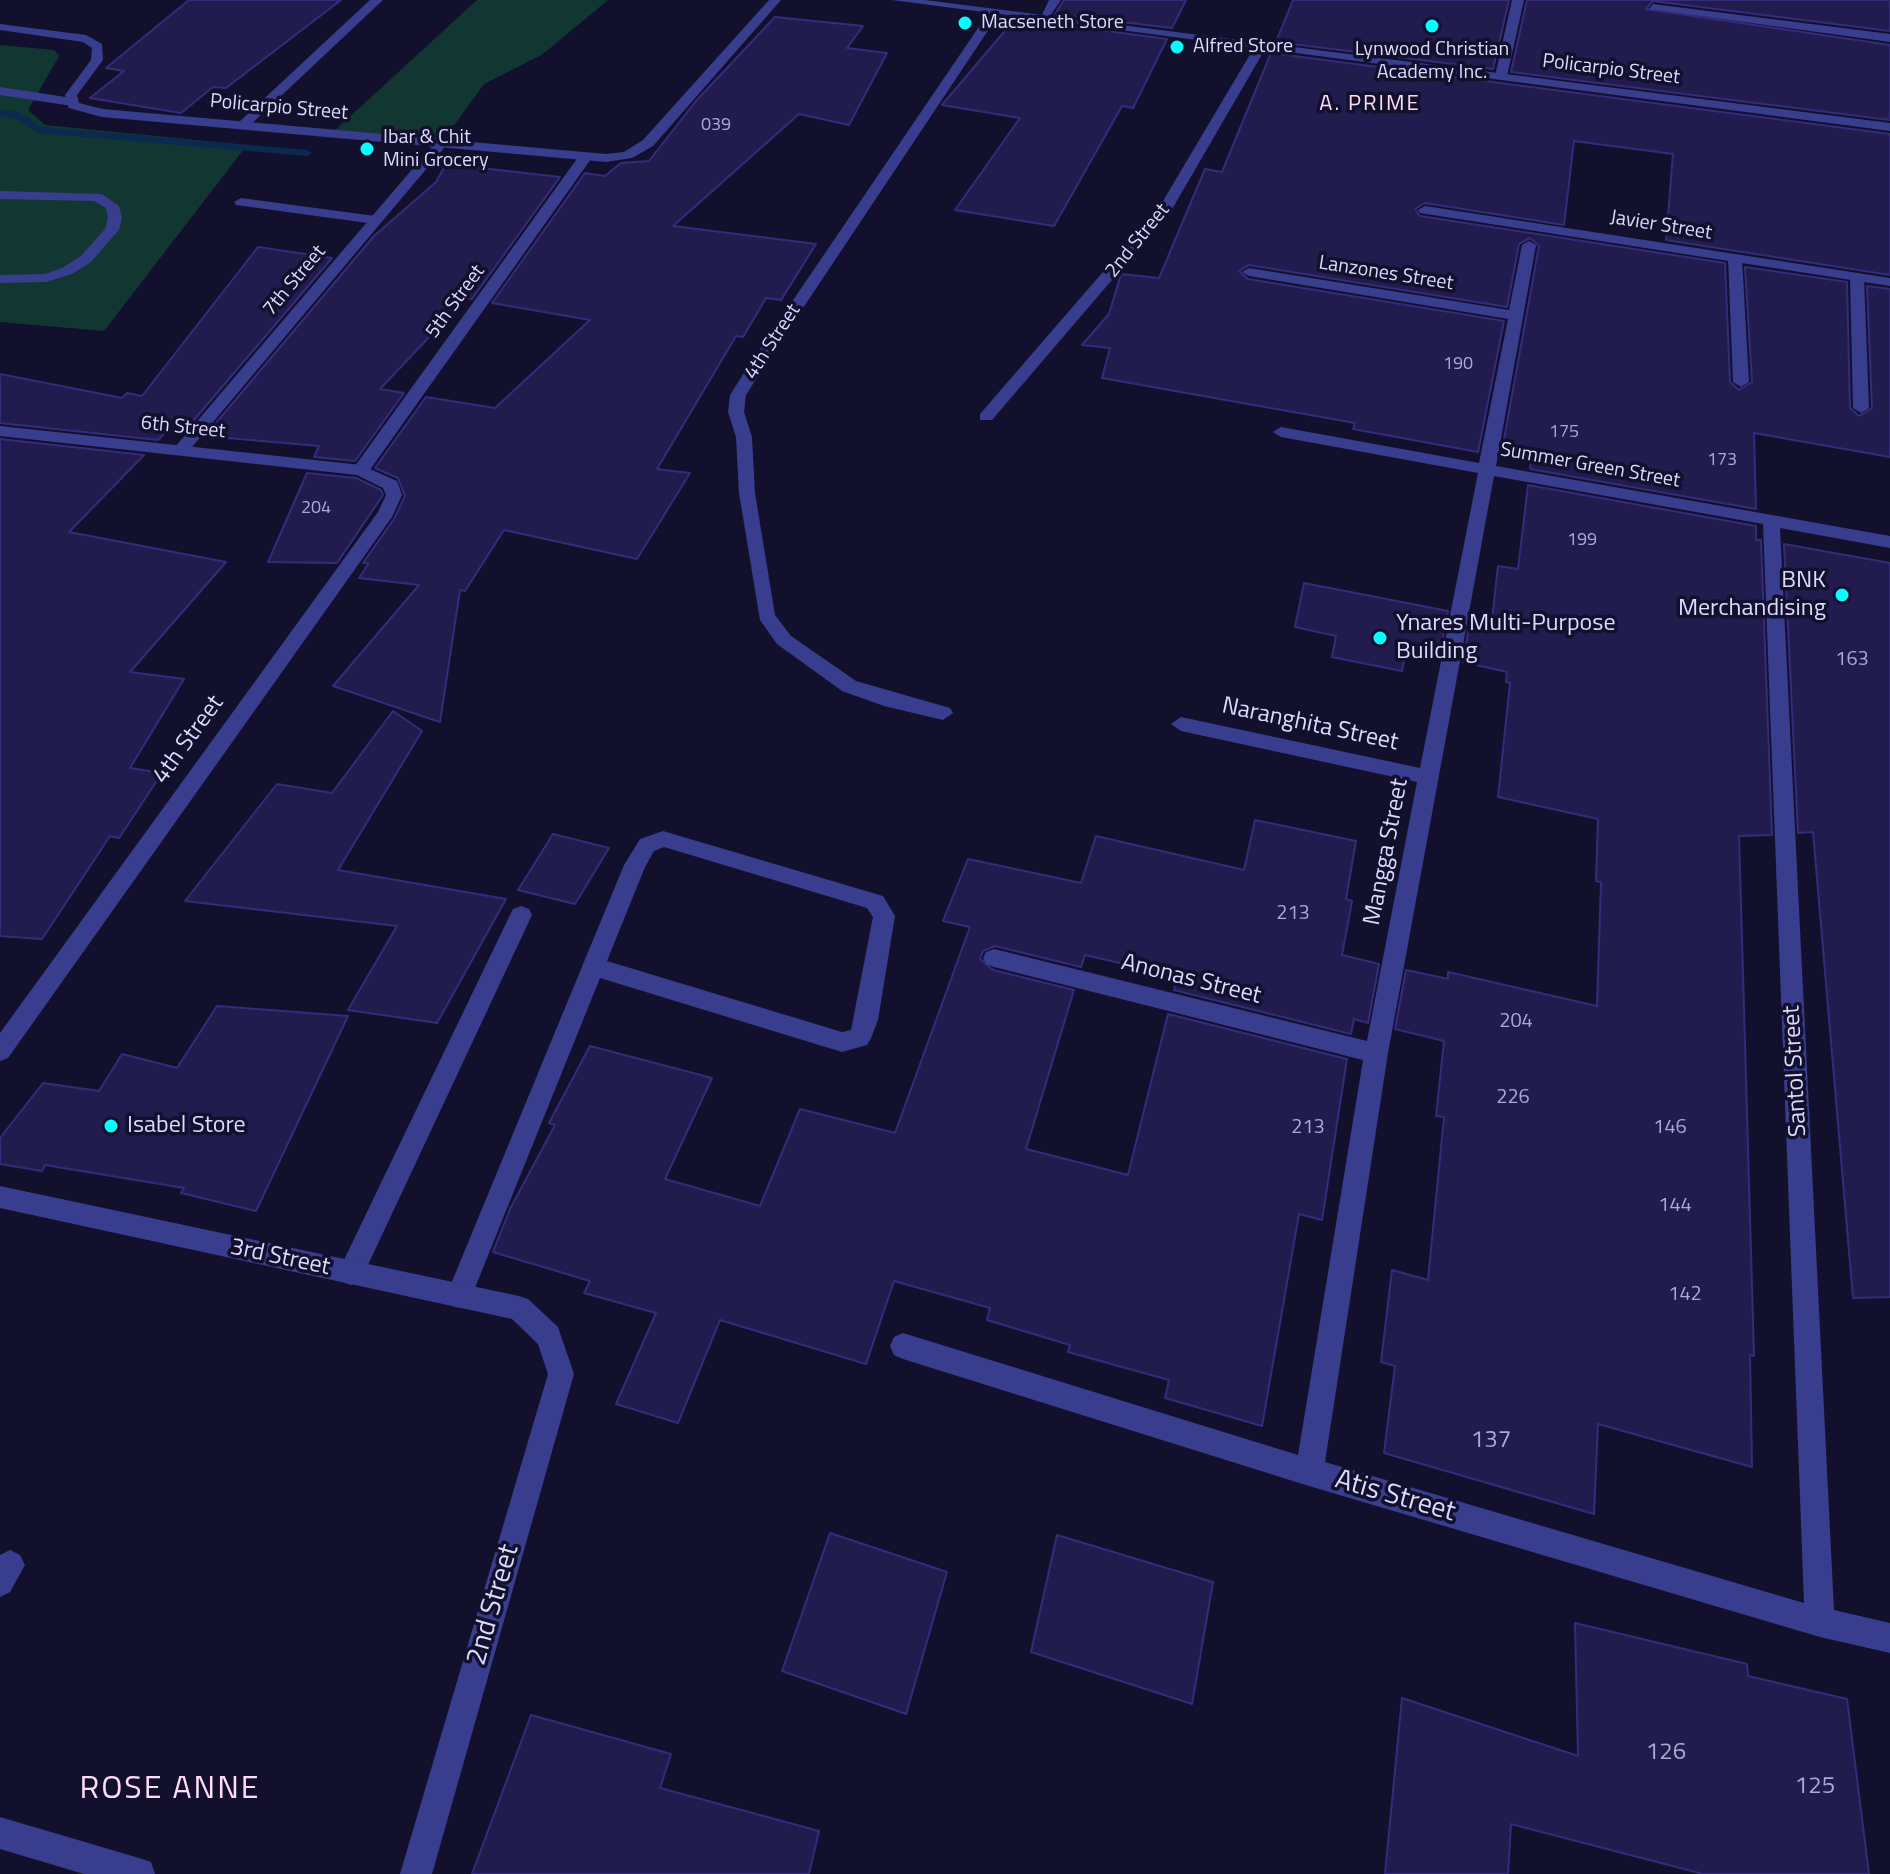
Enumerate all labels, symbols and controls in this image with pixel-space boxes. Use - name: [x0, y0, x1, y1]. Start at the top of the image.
- place label: Macseneth Store: [981, 11, 1124, 35]
- marker: Macseneth Store: [956, 14, 974, 32]
- marker: Lynwood Christian Academy Inc.: [1423, 17, 1441, 35]
- place label: Alfred Store: [1193, 35, 1293, 59]
- marker: Alfred Store: [1168, 38, 1186, 56]
- place label: Lynwood Christian Academy Inc.: [1355, 38, 1509, 85]
- street label: Policarpio Street: [1541, 50, 1681, 90]
- street label: Policarpio Street: [209, 90, 349, 126]
- district label: A. PRIME: [1319, 92, 1421, 118]
- house number: 039: [701, 115, 731, 137]
- place label: Ibar & Chit Mini Grocery: [383, 126, 489, 173]
- marker: Ibar & Chit Mini Grocery: [358, 140, 376, 158]
- street label: 2nd Street: [1101, 199, 1175, 283]
- street label: Javier Street: [1608, 206, 1714, 246]
- street label: 7th Street: [259, 241, 331, 321]
- street label: Lanzones Street: [1317, 252, 1455, 296]
- street label: 5th Street: [421, 261, 491, 343]
- street label: 4th Street: [740, 300, 806, 384]
- house number: 190: [1443, 354, 1473, 376]
- street label: 6th Street: [140, 412, 226, 444]
- house number: 175: [1549, 422, 1579, 444]
- street label: Summer Green Street: [1498, 438, 1682, 494]
- house number: 173: [1707, 450, 1737, 472]
- house number: 204: [301, 498, 331, 520]
- house number: 199: [1567, 530, 1597, 552]
- place label: BNK Merchandising: [1678, 567, 1826, 623]
- marker: BNK Merchandising: [1833, 586, 1851, 604]
- place label: Ynares Multi-Purpose Building: [1396, 610, 1616, 666]
- marker: Ynares Multi-Purpose Building: [1371, 629, 1389, 647]
- house number: 163: [1835, 648, 1869, 672]
- street label: 4th Street: [147, 690, 231, 790]
- street label: Naranghita Street: [1219, 692, 1401, 758]
- street label: Mangga Street: [1359, 776, 1415, 928]
- house number: 213: [1276, 902, 1310, 926]
- street label: Anonas Street: [1118, 949, 1264, 1011]
- street label: Santol Street: [1778, 1005, 1814, 1137]
- house number: 204: [1499, 1010, 1533, 1034]
- house number: 226: [1496, 1086, 1530, 1110]
- place label: Isabel Store: [127, 1112, 246, 1140]
- house number: 213: [1291, 1116, 1325, 1140]
- house number: 146: [1653, 1116, 1687, 1140]
- marker: Isabel Store: [102, 1117, 120, 1135]
- house number: 144: [1658, 1194, 1692, 1218]
- street label: 3rd Street: [227, 1233, 333, 1283]
- house number: 142: [1668, 1283, 1702, 1307]
- house number: 137: [1471, 1427, 1511, 1455]
- street label: Atis Street: [1331, 1464, 1459, 1530]
- street label: 2nd Street: [461, 1541, 527, 1669]
- house number: 126: [1646, 1739, 1686, 1767]
- district label: ROSE ANNE: [80, 1771, 260, 1809]
- house number: 125: [1795, 1773, 1835, 1801]

